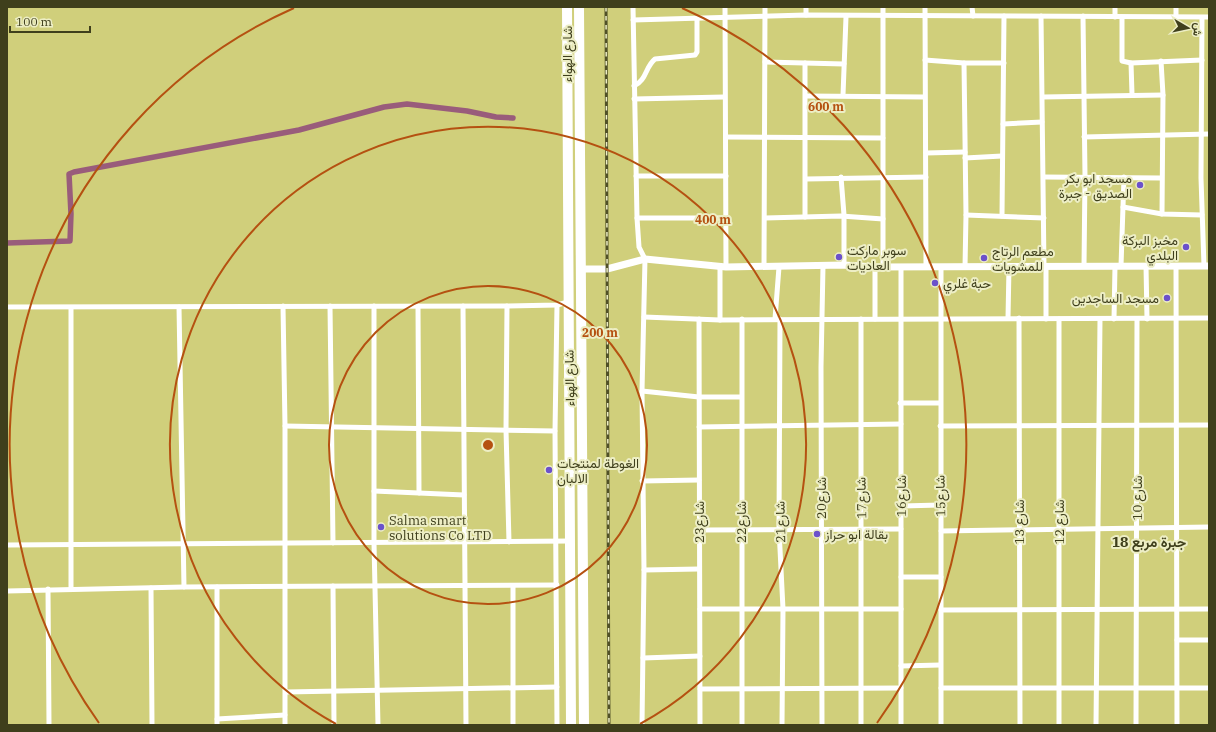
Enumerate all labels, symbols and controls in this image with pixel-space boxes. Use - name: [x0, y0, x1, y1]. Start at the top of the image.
- scale bar: [10, 8, 90, 34]
- north arrow: [1168, 8, 1208, 48]
- text: 100 m: [16, 14, 52, 29]
- text: ش: [1190, 22, 1206, 37]
- street label: شارع الهواء: [559, 26, 577, 82]
- text: 600 m: [808, 99, 844, 114]
- place label: مسجد ابو بكر الصديق - جبرة: [1059, 170, 1132, 202]
- marker: مسجد ابو بكر الصديق - جبرة: [1135, 180, 1145, 190]
- text: 400 m: [695, 212, 731, 227]
- place label: مخبز البركة البلدي: [1122, 232, 1178, 266]
- place label: سوبر ماركت العاديات: [847, 242, 906, 274]
- marker: مخبز البركة البلدي: [1181, 242, 1191, 252]
- place label: مطعم الرتاج للمشويات: [992, 243, 1054, 275]
- marker: سوبر ماركت العاديات: [834, 252, 844, 262]
- marker: مطعم الرتاج للمشويات: [979, 253, 989, 263]
- place label: حبة غلري: [943, 275, 991, 294]
- marker: حبة غلري: [930, 278, 940, 288]
- place label: مسجد الساجدين: [1072, 290, 1159, 307]
- marker: مسجد الساجدين: [1162, 293, 1172, 303]
- text: 200 m: [582, 325, 618, 340]
- street label: شارع الهواء: [561, 350, 579, 406]
- centre of rings: [481, 438, 495, 452]
- place label: الغوطة لمنتجات الالبان: [557, 455, 639, 487]
- marker: الغوطة لمنتجات الالبان: [544, 465, 554, 475]
- street label: شارع16: [893, 475, 911, 517]
- street label: شارع15: [932, 475, 950, 517]
- street label: شارع 10: [1129, 476, 1147, 520]
- street label: شارع20: [813, 477, 831, 519]
- street label: شارع17: [853, 477, 871, 519]
- street label: شارع 13: [1011, 500, 1029, 544]
- street label: شارع 12: [1051, 500, 1069, 544]
- street label: شارع23: [691, 501, 709, 543]
- street label: شارع22: [733, 501, 751, 543]
- street label: شارع21: [772, 501, 790, 543]
- place label: Salma smart solutions Co LTD: [389, 512, 491, 544]
- marker: Salma smart solutions Co LTD: [376, 522, 386, 532]
- place label: بقالة ابو حراز: [824, 526, 888, 543]
- marker: بقالة ابو حراز: [812, 529, 822, 539]
- district label: جبرة مربع 18: [1112, 533, 1187, 552]

